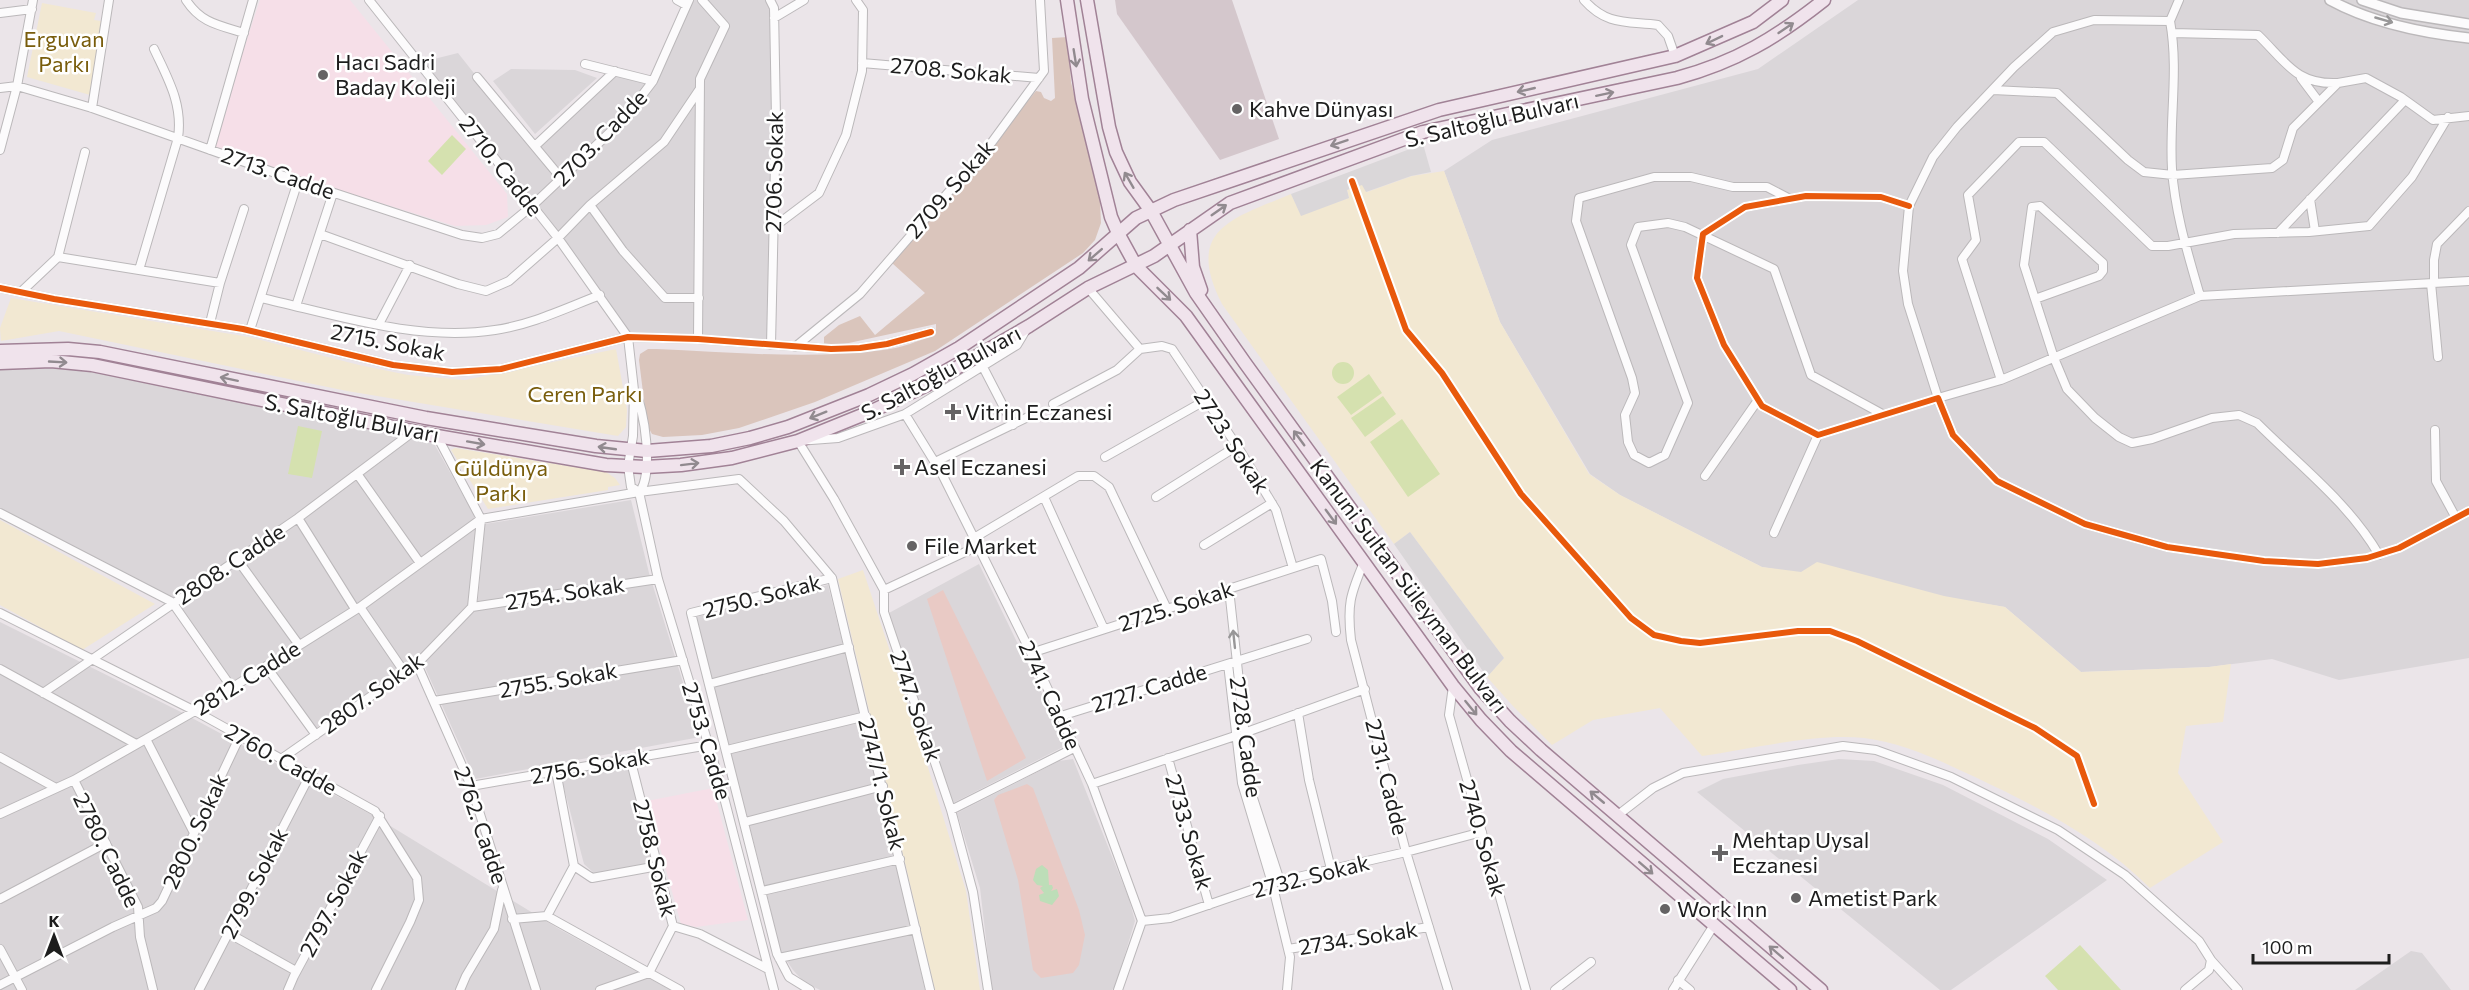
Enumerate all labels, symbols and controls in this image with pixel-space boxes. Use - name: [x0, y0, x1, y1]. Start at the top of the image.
- one-way arrow: [2374, 15, 2393, 26]
- one-way arrow: [1778, 22, 1794, 34]
- park label: Erguvan Parkı: [23, 25, 105, 77]
- one-way arrow: [1706, 35, 1724, 47]
- place label: Hacı Sadri Baday Koleji: [335, 48, 456, 100]
- one-way arrow: [1070, 48, 1081, 67]
- street label: 2708. Sokak: [889, 51, 1013, 88]
- marker: Hacı Sadri Baday Koleji: [316, 68, 330, 82]
- street label: 2703. Cadde: [547, 84, 652, 191]
- one-way arrow: [1517, 85, 1536, 97]
- street label: S. Saltoğlu Bulvarı: [1402, 86, 1581, 153]
- one-way arrow: [1595, 87, 1614, 99]
- place label: Kahve Dünyası: [1249, 95, 1394, 122]
- marker: Kahve Dünyası: [1230, 102, 1244, 116]
- street label: 2710. Cadde: [454, 110, 549, 221]
- street label: 2706. Sokak: [759, 111, 788, 233]
- street label: 2709. Sokak: [899, 134, 1000, 244]
- one-way arrow: [1330, 138, 1349, 149]
- street label: 2713. Cadde: [218, 141, 338, 205]
- one-way arrow: [1123, 172, 1135, 189]
- one-way arrow: [1210, 204, 1227, 216]
- one-way arrow: [1087, 249, 1103, 262]
- one-way arrow: [1156, 287, 1171, 301]
- street label: 2715. Sokak: [328, 317, 448, 366]
- street label: S. Saltoğlu Bulvarı: [856, 319, 1025, 426]
- one-way arrow: [48, 356, 68, 367]
- one-way arrow: [220, 373, 240, 384]
- park label: Ceren Parkı: [527, 380, 643, 407]
- street label: 2723. Sokak: [1189, 384, 1276, 498]
- street label: S. Saltoğlu Bulvarı: [262, 387, 442, 448]
- place label: Vitrin Eczanesi: [965, 398, 1112, 425]
- marker: Vitrin Eczanesi: [946, 405, 960, 419]
- one-way arrow: [809, 410, 828, 421]
- one-way arrow: [1293, 431, 1306, 447]
- one-way arrow: [466, 437, 486, 448]
- one-way arrow: [598, 442, 617, 453]
- place label: Asel Eczanesi: [914, 453, 1047, 480]
- street label: Kanuni Sultan Süleyman Bulvarı: [1305, 453, 1514, 718]
- park label: Güldünya Parkı: [454, 454, 548, 506]
- one-way arrow: [680, 458, 700, 469]
- marker: Asel Eczanesi: [895, 460, 909, 474]
- one-way arrow: [1325, 508, 1337, 524]
- street label: 2808. Cadde: [170, 517, 289, 610]
- place label: File Market: [924, 532, 1037, 559]
- marker: File Market: [905, 539, 919, 553]
- street label: 2750. Sokak: [700, 568, 824, 623]
- street label: 2754. Sokak: [503, 570, 626, 615]
- street label: 2725. Sokak: [1115, 574, 1237, 637]
- one-way arrow: [1228, 630, 1239, 649]
- street label: 2812. Cadde: [189, 634, 305, 721]
- street label: 2741. Cadde: [1013, 636, 1087, 754]
- street label: 2807. Sokak: [315, 646, 429, 739]
- street label: 2747. Sokak: [885, 647, 948, 765]
- street label: 2755. Sokak: [497, 656, 619, 703]
- street label: 2727. Cadde: [1088, 657, 1210, 718]
- street label: 2728. Cadde: [1225, 675, 1268, 799]
- street label: 2753. Cadde: [677, 679, 738, 803]
- one-way arrow: [1465, 700, 1478, 716]
- street label: 2747/1. Sokak: [853, 715, 912, 853]
- street label: 2731. Cadde: [1360, 716, 1415, 838]
- street label: 2760. Cadde: [220, 717, 342, 800]
- street label: 2756. Sokak: [528, 742, 651, 789]
- street label: 2762. Cadde: [449, 763, 514, 887]
- street label: 2800. Sokak: [156, 769, 233, 893]
- street label: 2733. Sokak: [1160, 771, 1219, 893]
- street label: 2740. Sokak: [1454, 776, 1513, 900]
- street label: 2780. Cadde: [68, 788, 147, 911]
- one-way arrow: [1590, 790, 1605, 804]
- street label: 2758. Sokak: [628, 796, 683, 919]
- street label: 2799. Sokak: [214, 823, 293, 943]
- place label: Mehtap Uysal Eczanesi: [1732, 826, 1869, 878]
- street label: 2797. Sokak: [293, 844, 372, 961]
- marker: Mehtap Uysal Eczanesi: [1713, 846, 1727, 860]
- street label: 2732. Sokak: [1250, 848, 1372, 903]
- one-way arrow: [1638, 861, 1654, 874]
- place label: Ametist Park: [1808, 884, 1938, 911]
- marker: Ametist Park: [1789, 891, 1803, 905]
- place label: Work Inn: [1677, 895, 1767, 922]
- marker: Work Inn: [1658, 902, 1672, 916]
- north arrow: [24, 906, 84, 966]
- text: K: [48, 911, 60, 930]
- street label: 2734. Sokak: [1296, 915, 1419, 960]
- scale bar: [2253, 927, 2390, 965]
- text: 100 m: [2262, 936, 2312, 958]
- one-way arrow: [1769, 945, 1784, 959]

